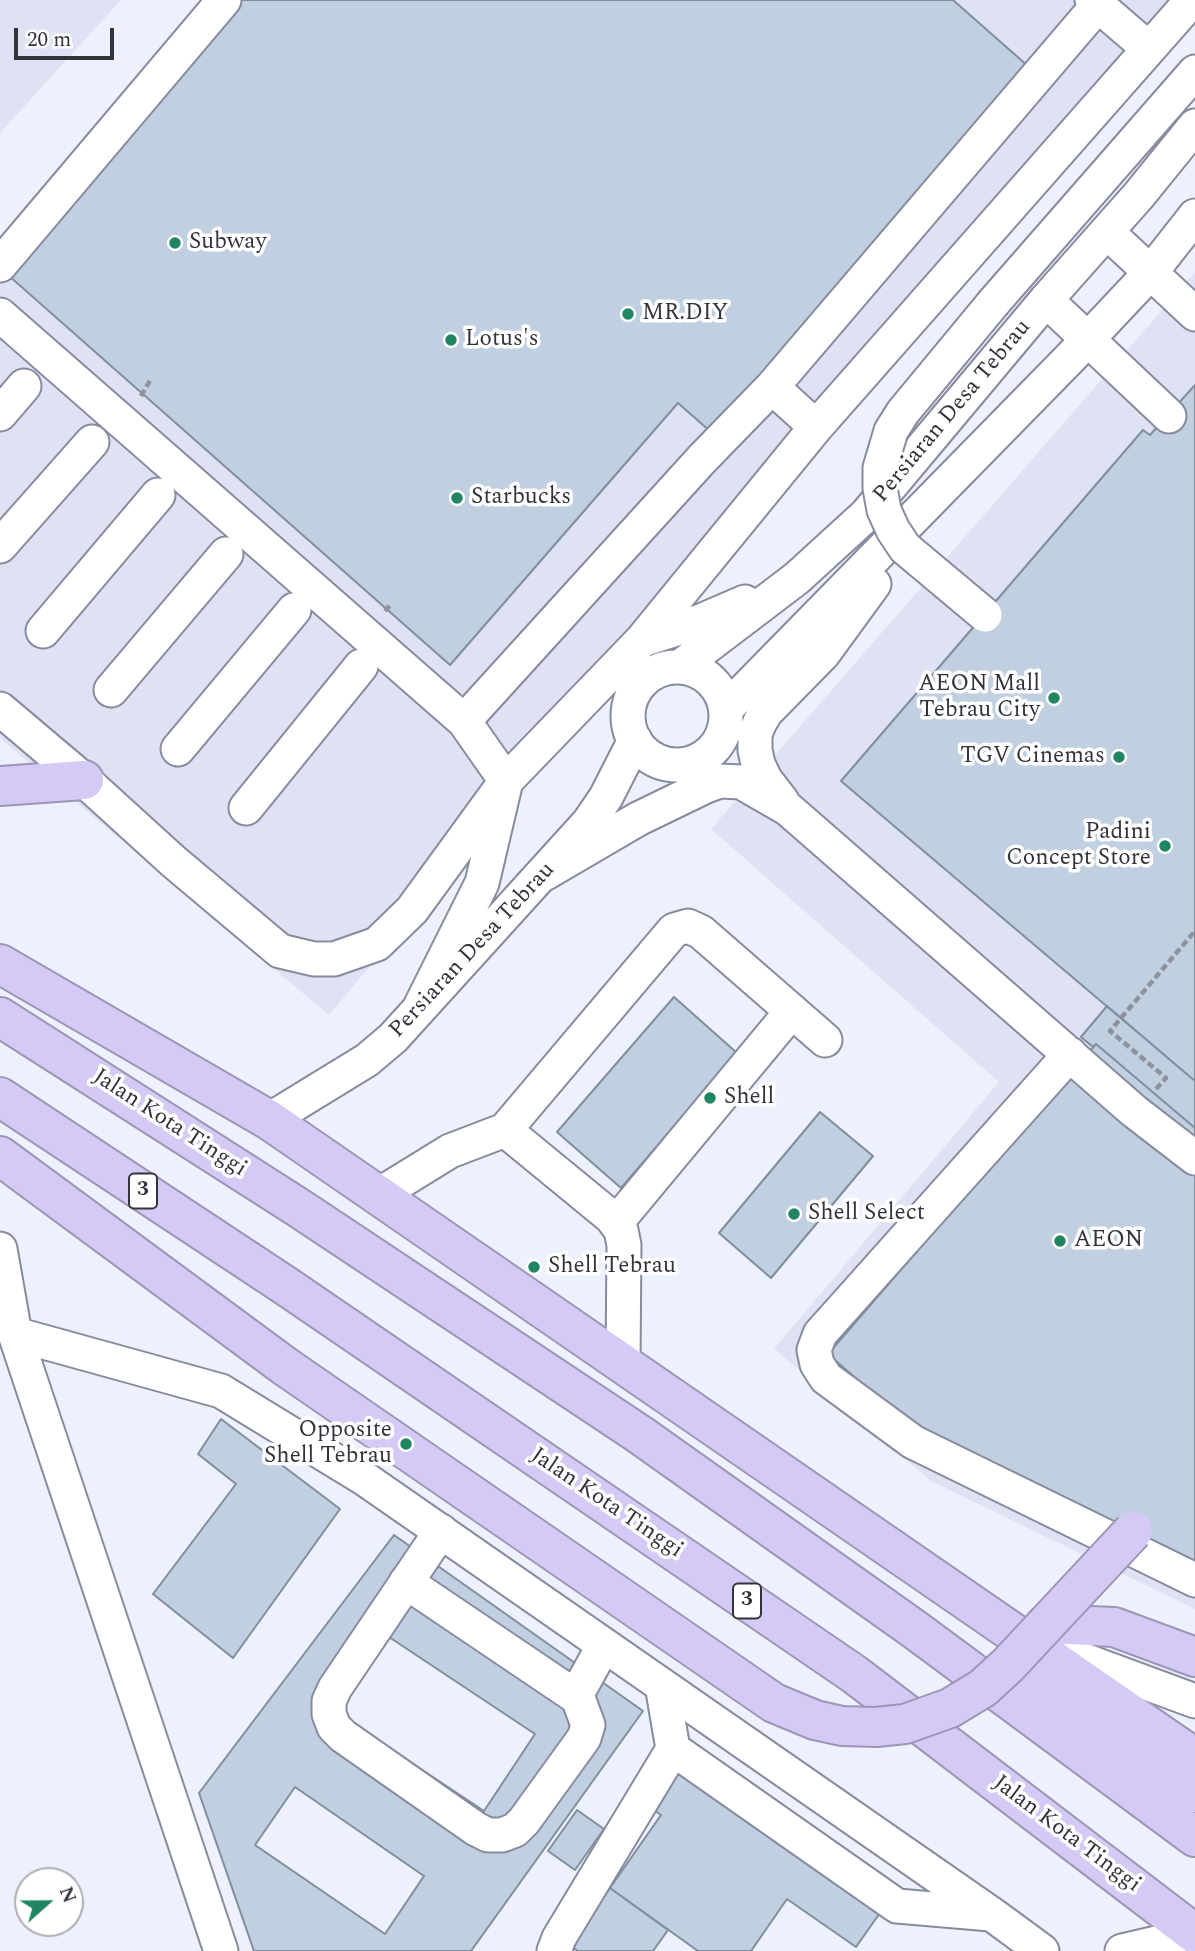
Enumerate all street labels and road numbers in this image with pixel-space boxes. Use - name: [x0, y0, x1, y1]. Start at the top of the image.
- street label: Persiaran Desa Tebrau: [868, 315, 1038, 509]
- street label: Persiaran Desa Tebrau: [384, 857, 562, 1045]
- street label: Jalan Kota Tinggi: [87, 1064, 251, 1184]
- road number: 3: [129, 1174, 157, 1208]
- street label: Jalan Kota Tinggi: [524, 1443, 688, 1565]
- road number: 3: [733, 1584, 761, 1618]
- street label: Jalan Kota Tinggi: [987, 1770, 1145, 1900]

